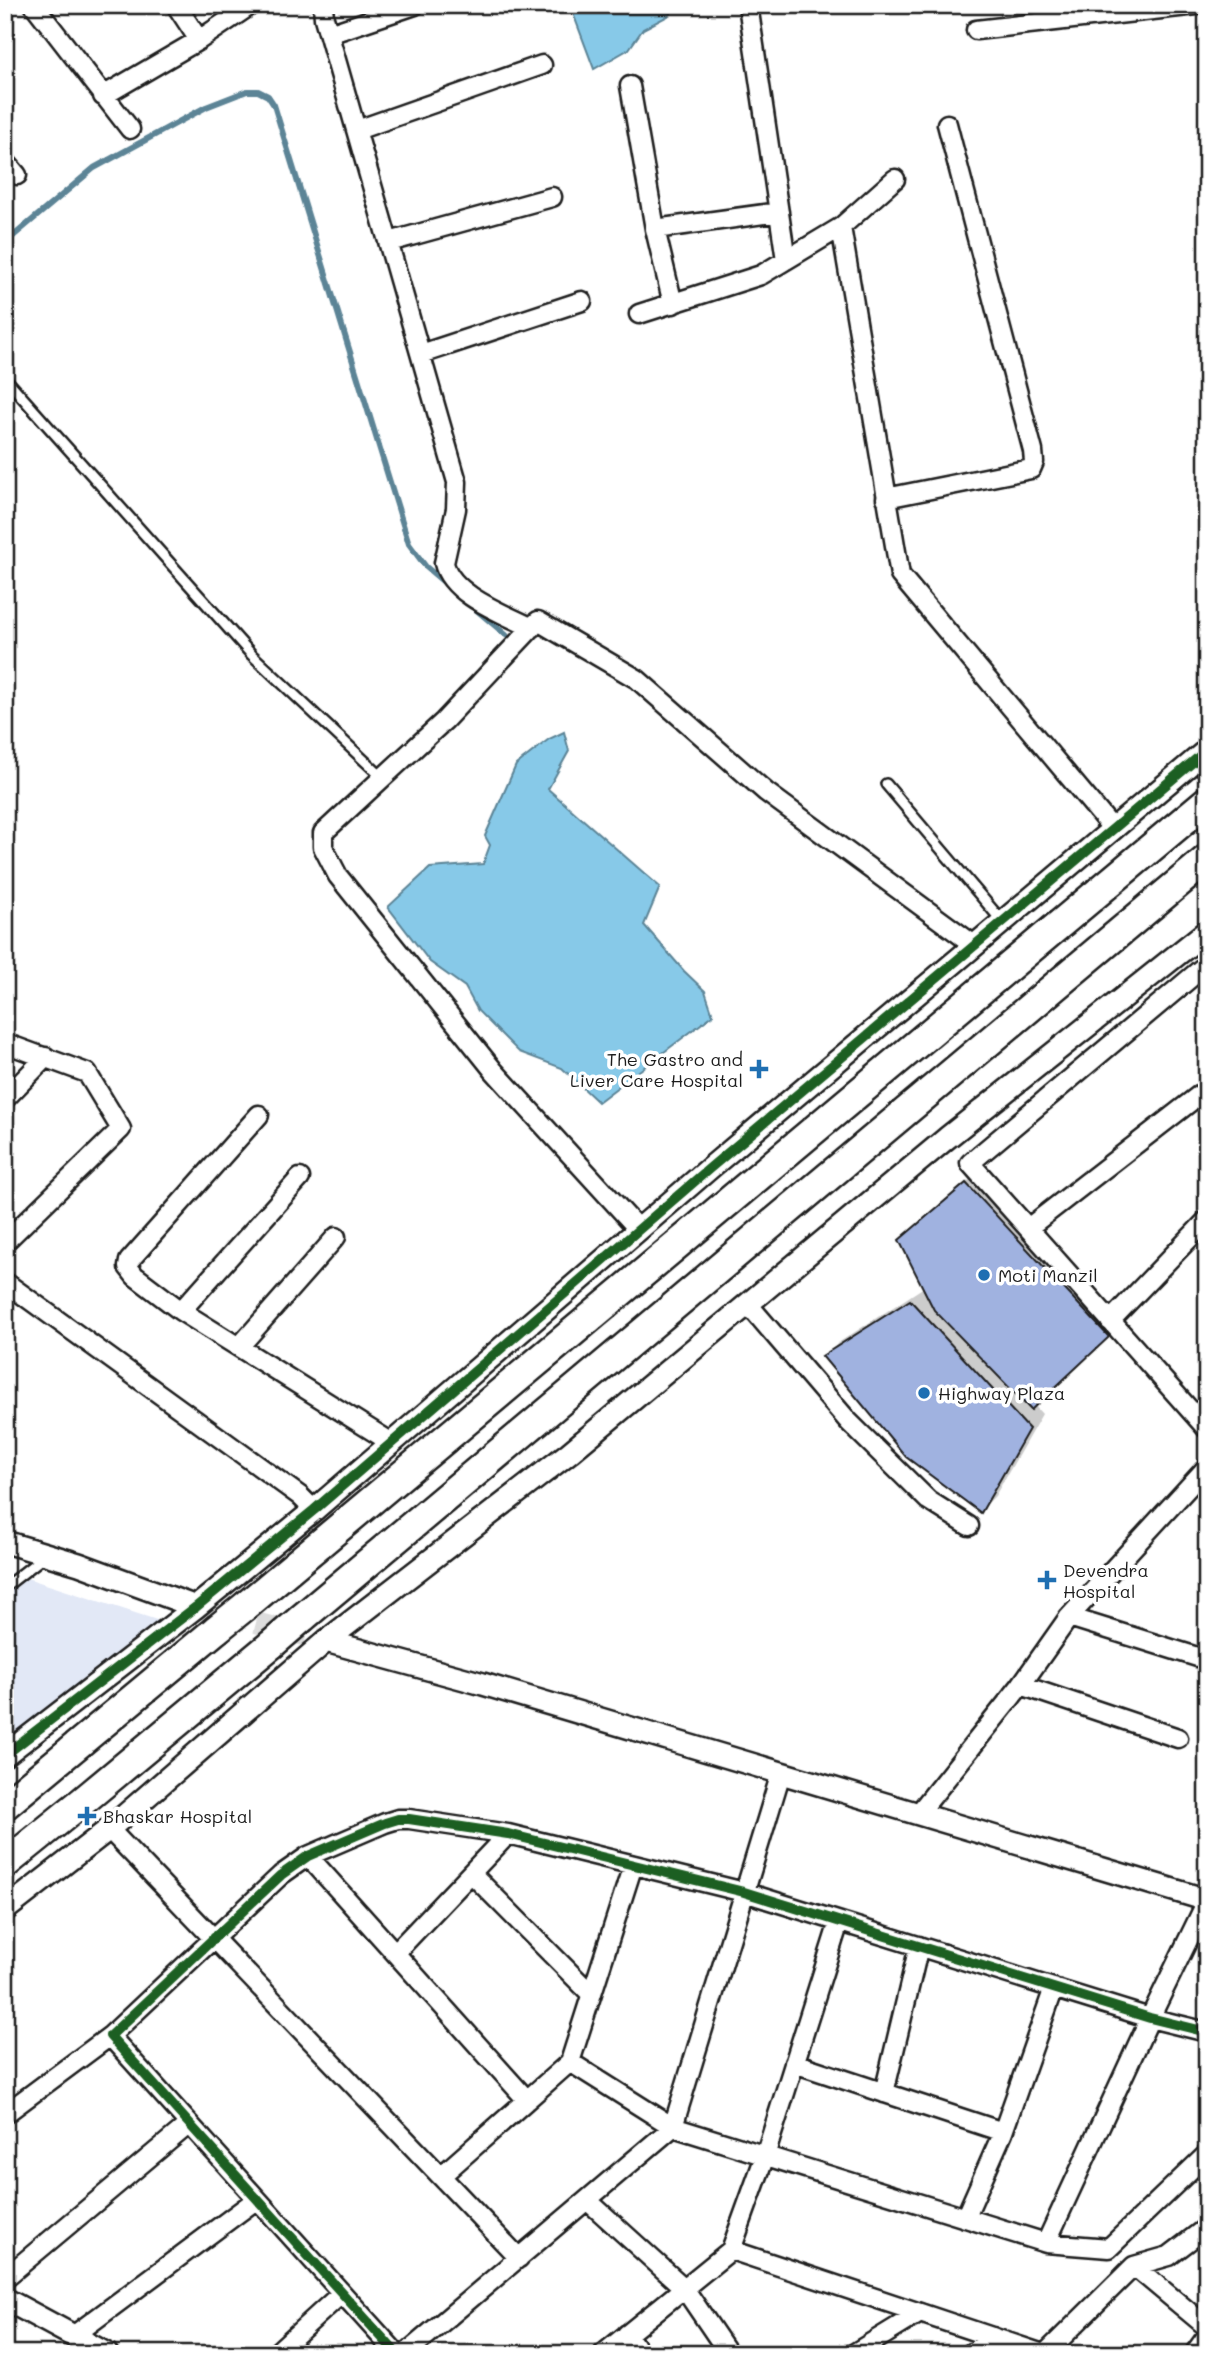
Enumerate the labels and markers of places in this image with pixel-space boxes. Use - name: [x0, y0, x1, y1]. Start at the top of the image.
- place label: The Gastro and Liver Care Hospital: [570, 1047, 743, 1092]
- marker: The Gastro and Liver Care Hospital: [749, 1059, 769, 1079]
- place label: Moti Manzil: [998, 1263, 1098, 1287]
- marker: Moti Manzil: [976, 1267, 992, 1283]
- place label: Highway Plaza: [938, 1381, 1065, 1405]
- marker: Highway Plaza: [916, 1385, 932, 1401]
- place label: Devendra Hospital: [1063, 1558, 1149, 1603]
- marker: Devendra Hospital: [1037, 1570, 1057, 1590]
- place label: Bhaskar Hospital: [103, 1804, 252, 1828]
- marker: Bhaskar Hospital: [77, 1806, 97, 1826]

